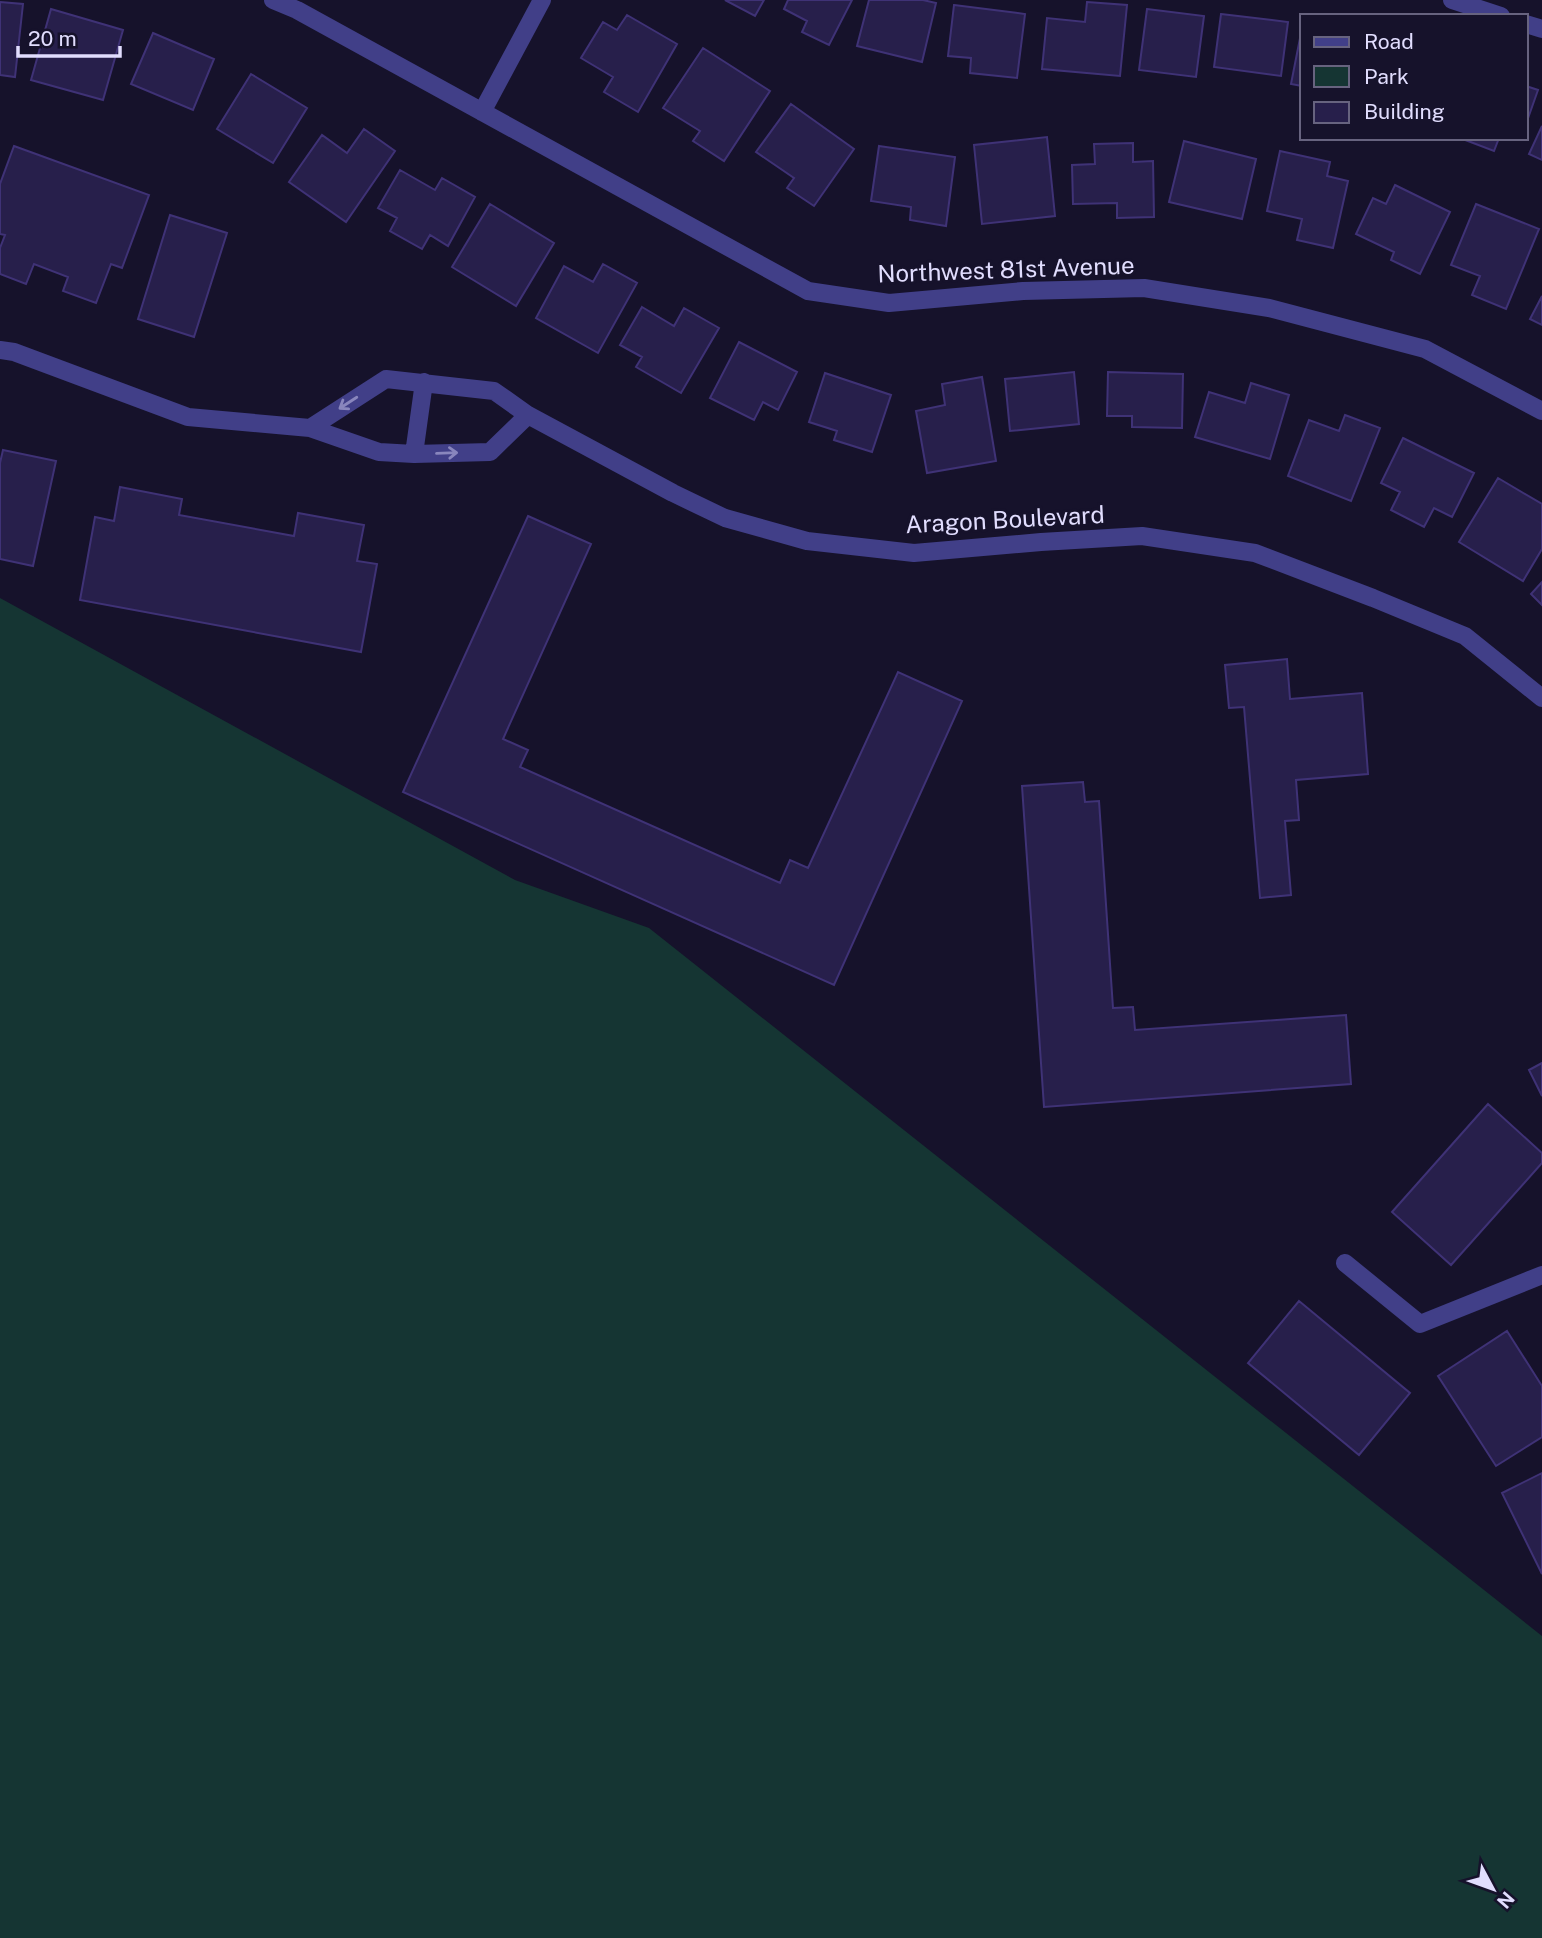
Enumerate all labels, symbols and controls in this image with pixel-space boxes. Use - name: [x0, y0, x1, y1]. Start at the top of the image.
- scale bar: [18, 14, 119, 58]
- legend: [1300, 14, 1528, 140]
- text: 20 m: [28, 26, 77, 51]
- text: Road: [1364, 29, 1414, 54]
- text: Park: [1364, 64, 1409, 89]
- text: Building: [1364, 99, 1445, 124]
- street label: Northwest 81st Avenue: [877, 251, 1135, 287]
- one-way arrow: [339, 396, 358, 410]
- one-way arrow: [436, 446, 459, 460]
- street label: Aragon Boulevard: [905, 500, 1105, 538]
- north arrow: [1458, 1854, 1528, 1924]
- text: N: [1493, 1887, 1519, 1913]

